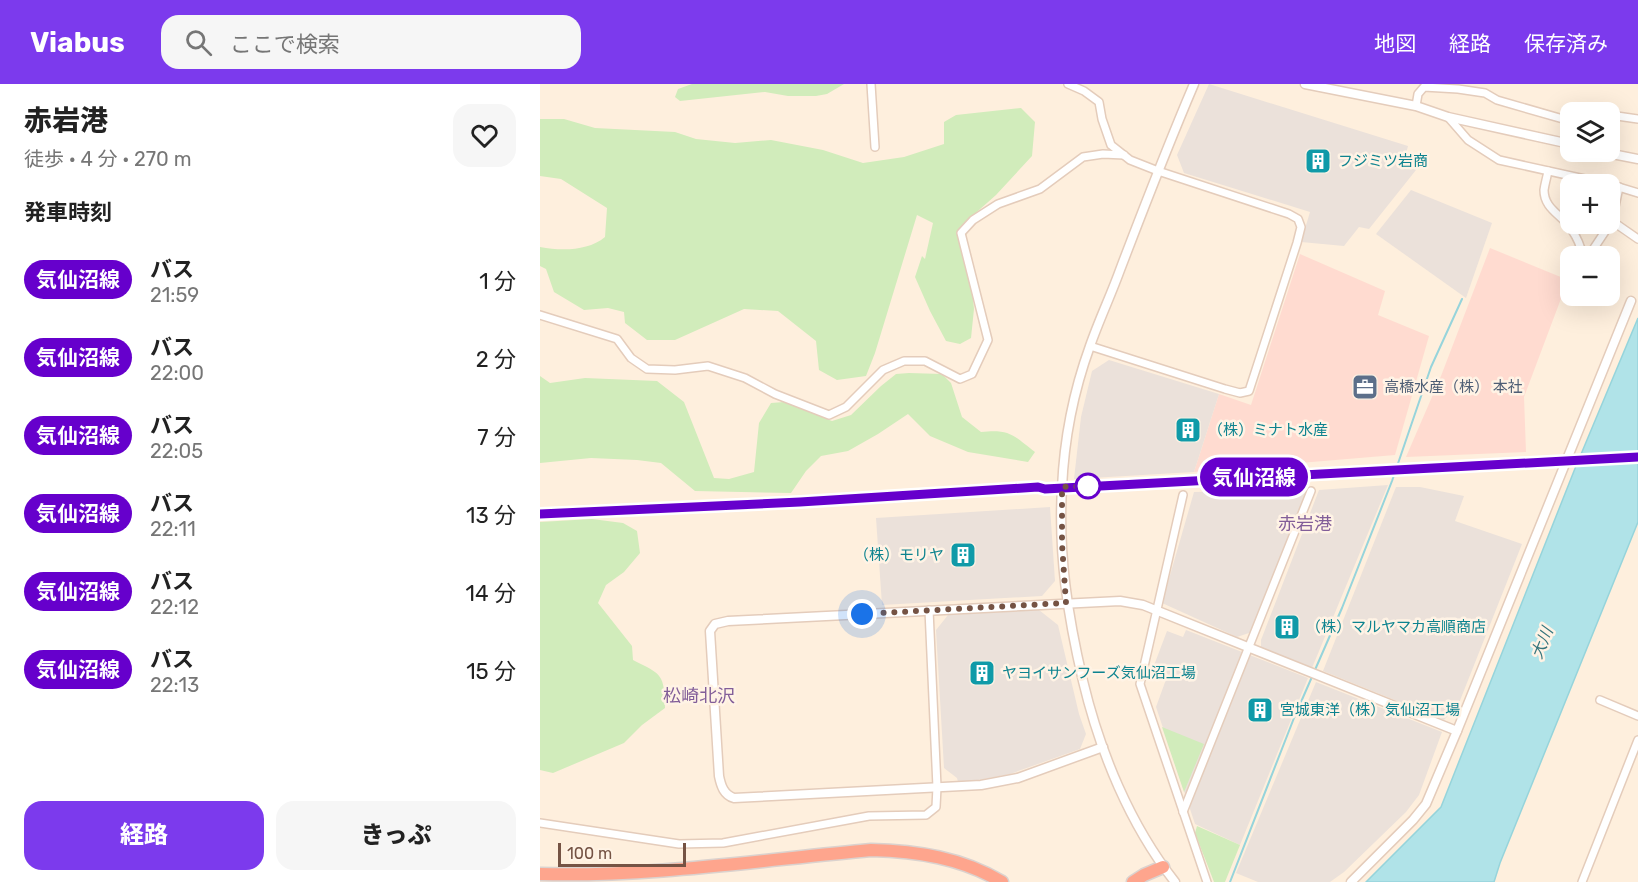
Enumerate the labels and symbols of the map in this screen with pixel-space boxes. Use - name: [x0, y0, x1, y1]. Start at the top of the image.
- building icon: フジミツ岩商: [1303, 146, 1333, 176]
- place label: フジミツ岩商: [1338, 152, 1428, 170]
- office icon: 高橋水産（株） 本社: [1350, 372, 1380, 402]
- place label: 高橋水産（株） 本社: [1384, 378, 1523, 396]
- building icon: （株）ミナト水産: [1173, 415, 1203, 445]
- place label: （株）ミナト水産: [1208, 421, 1328, 439]
- line badge: 気仙沼線: [1212, 458, 1296, 496]
- unlabelled marker: [1075, 473, 1101, 499]
- district label: 赤岩港: [1278, 513, 1332, 535]
- building icon: （株）モリヤ: [948, 540, 978, 570]
- place label: （株）モリヤ: [854, 546, 944, 564]
- your location: [847, 599, 877, 629]
- building icon: （株）マルヤマカ高順商店: [1272, 612, 1302, 642]
- place label: （株）マルヤマカ高順商店: [1306, 618, 1486, 636]
- water label: 大川: [1527, 623, 1558, 661]
- building icon: ヤヨイサンフーズ気仙沼工場: [967, 658, 997, 688]
- place label: ヤヨイサンフーズ気仙沼工場: [1002, 664, 1196, 682]
- district label: 松崎北沢: [663, 685, 735, 707]
- building icon: 宮城東洋（株）気仙沼工場: [1245, 695, 1275, 725]
- place label: 宮城東洋（株）気仙沼工場: [1280, 701, 1460, 719]
- scale bar: [558, 840, 686, 868]

